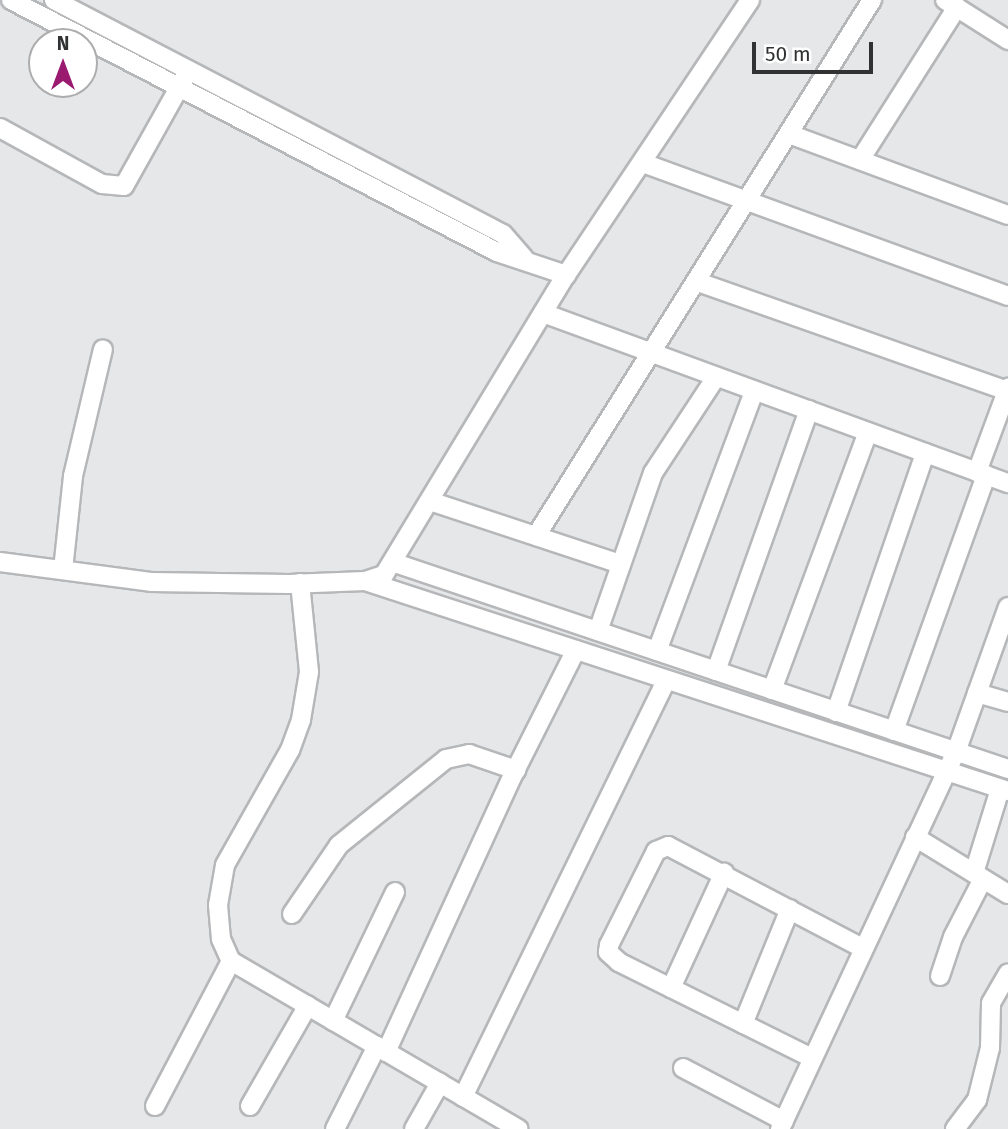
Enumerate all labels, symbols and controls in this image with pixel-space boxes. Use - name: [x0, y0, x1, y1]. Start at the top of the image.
- north arrow: [28, 28, 98, 98]
- scale bar: [756, 28, 877, 72]
- text: N: [57, 32, 69, 55]
- text: 50 m: [765, 41, 811, 67]

